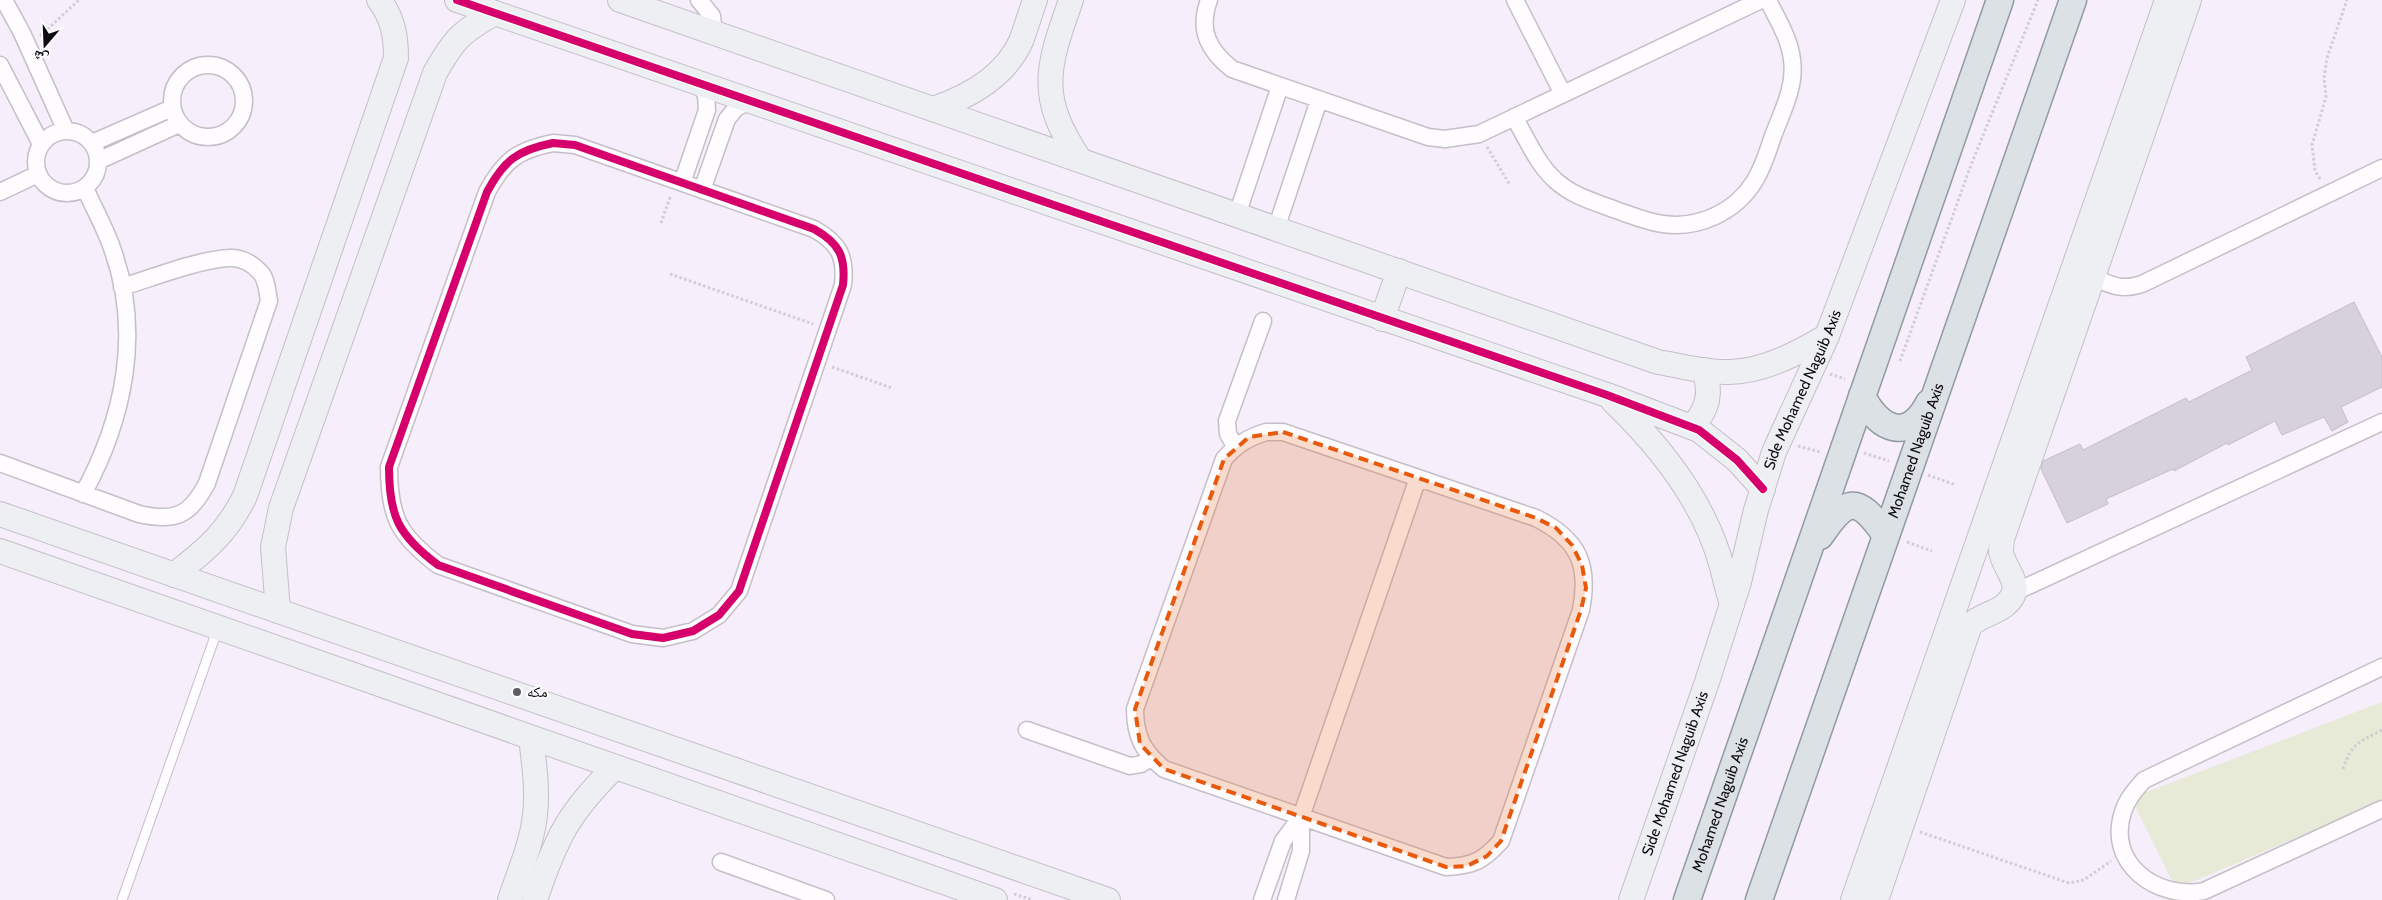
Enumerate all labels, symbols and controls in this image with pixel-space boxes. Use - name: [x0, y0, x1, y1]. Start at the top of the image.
- north arrow: [20, 20, 70, 70]
- text: ش: [31, 46, 51, 68]
- street label: Side Mohamed Naguib Axis: [1760, 307, 1845, 472]
- street label: Mohamed Naguib Axis: [1884, 381, 1948, 520]
- place label: مكه: [527, 683, 548, 701]
- marker: مكه: [511, 686, 523, 698]
- street label: Side Mohamed Naguib Axis: [1638, 689, 1712, 858]
- street label: Mohamed Naguib Axis: [1688, 735, 1752, 875]

